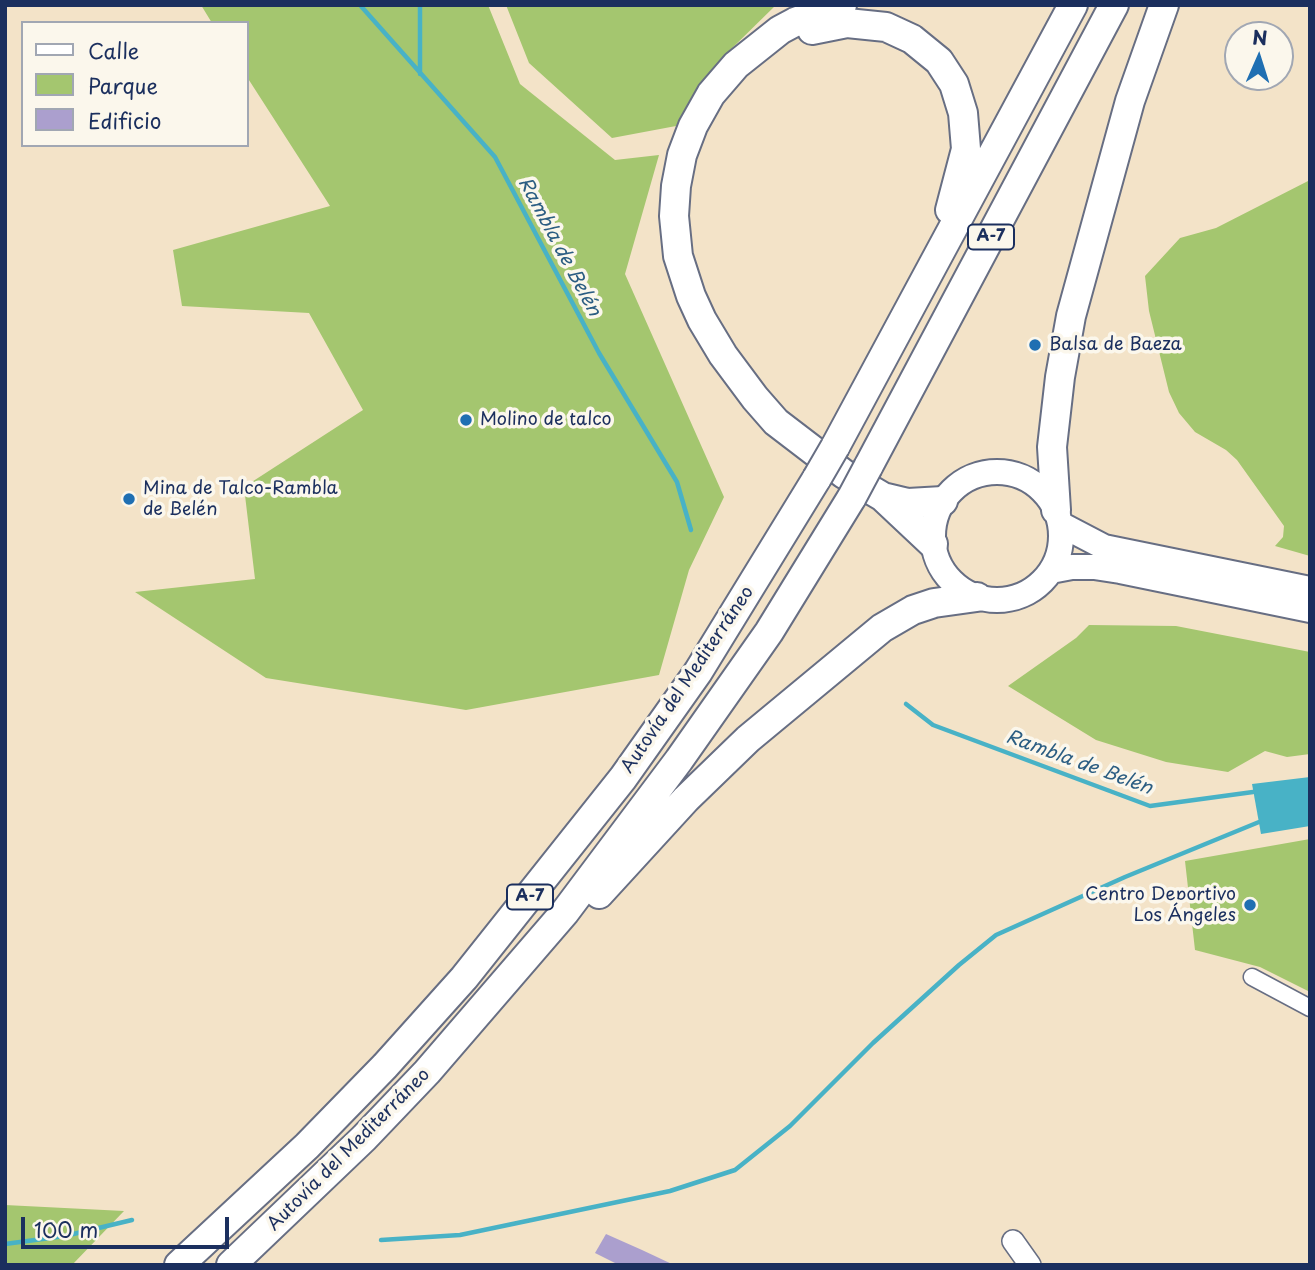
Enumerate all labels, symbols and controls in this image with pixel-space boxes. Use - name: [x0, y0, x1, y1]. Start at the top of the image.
- legend: [21, 21, 248, 147]
- north arrow: [1224, 21, 1294, 91]
- text: N: [1252, 23, 1268, 51]
- text: Calle: [88, 34, 139, 66]
- text: Parque: [88, 69, 158, 101]
- text: Edificio: [88, 104, 161, 136]
- water label: Rambla de Belén: [513, 174, 605, 320]
- road number: A-7: [968, 224, 1014, 249]
- place label: Balsa de Baeza: [1049, 334, 1182, 356]
- marker: Balsa de Baeza: [1027, 337, 1043, 353]
- place label: Molino de talco: [480, 409, 612, 431]
- marker: Molino de talco: [458, 412, 474, 428]
- place label: Mina de Talco-Rambla de Belén: [143, 478, 338, 520]
- marker: Mina de Talco-Rambla de Belén: [121, 491, 137, 507]
- street label: Autovía del Mediterráneo: [617, 582, 759, 778]
- water label: Rambla de Belén: [1003, 726, 1155, 800]
- road number: A-7: [507, 884, 553, 909]
- place label: Centro Deportivo Los Ángeles: [1085, 884, 1236, 926]
- marker: Centro Deportivo Los Ángeles: [1242, 897, 1258, 913]
- street label: Autovía del Mediterráneo: [263, 1064, 435, 1236]
- scale bar: [24, 1204, 233, 1248]
- text: 100 m: [34, 1213, 98, 1245]

